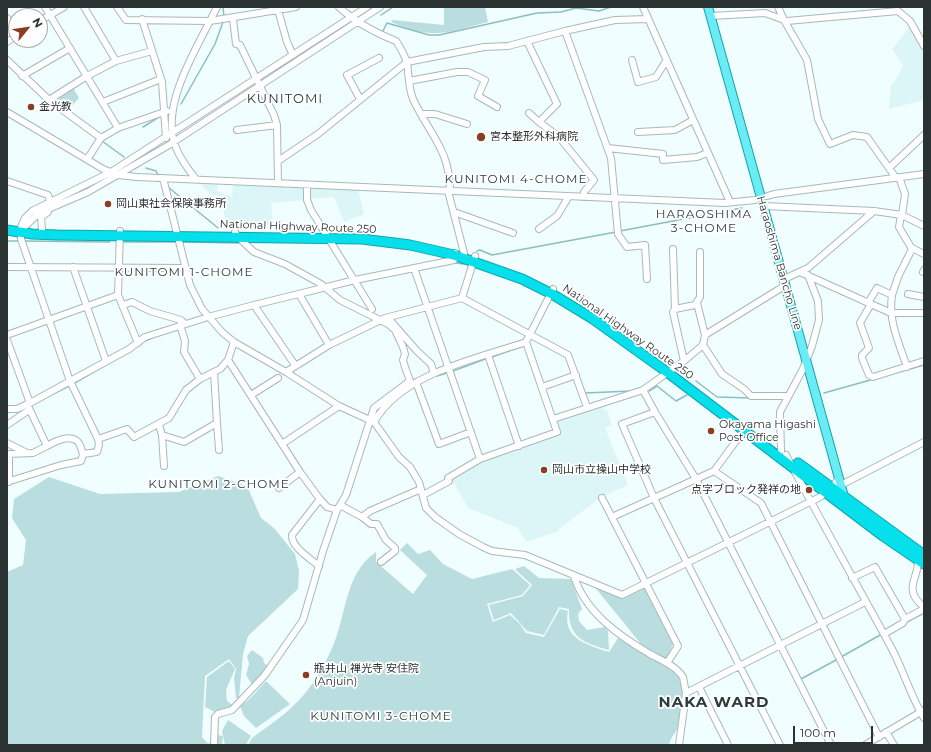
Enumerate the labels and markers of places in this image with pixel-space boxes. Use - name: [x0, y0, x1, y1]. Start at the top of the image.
- place label: 金光教: [39, 100, 72, 114]
- marker: 金光教: [26, 102, 36, 112]
- place label: 宮本整形外科病院: [490, 130, 578, 144]
- marker: 宮本整形外科病院: [475, 131, 487, 143]
- place label: 岡山東社会保険事務所: [116, 197, 226, 211]
- marker: 岡山東社会保険事務所: [103, 199, 113, 209]
- place label: Okayama Higashi Post Office: [719, 418, 816, 444]
- marker: Okayama Higashi Post Office: [706, 426, 716, 436]
- place label: 岡山市立操山中学校: [552, 463, 651, 477]
- marker: 岡山市立操山中学校: [539, 465, 549, 475]
- place label: 点字ブロック発祥の地: [691, 483, 801, 497]
- marker: 点字ブロック発祥の地: [804, 485, 814, 495]
- place label: 瓶井山 禅光寺 安住院 (Anjuin): [314, 662, 419, 688]
- marker: 瓶井山 禅光寺 安住院 (Anjuin): [301, 670, 311, 680]

